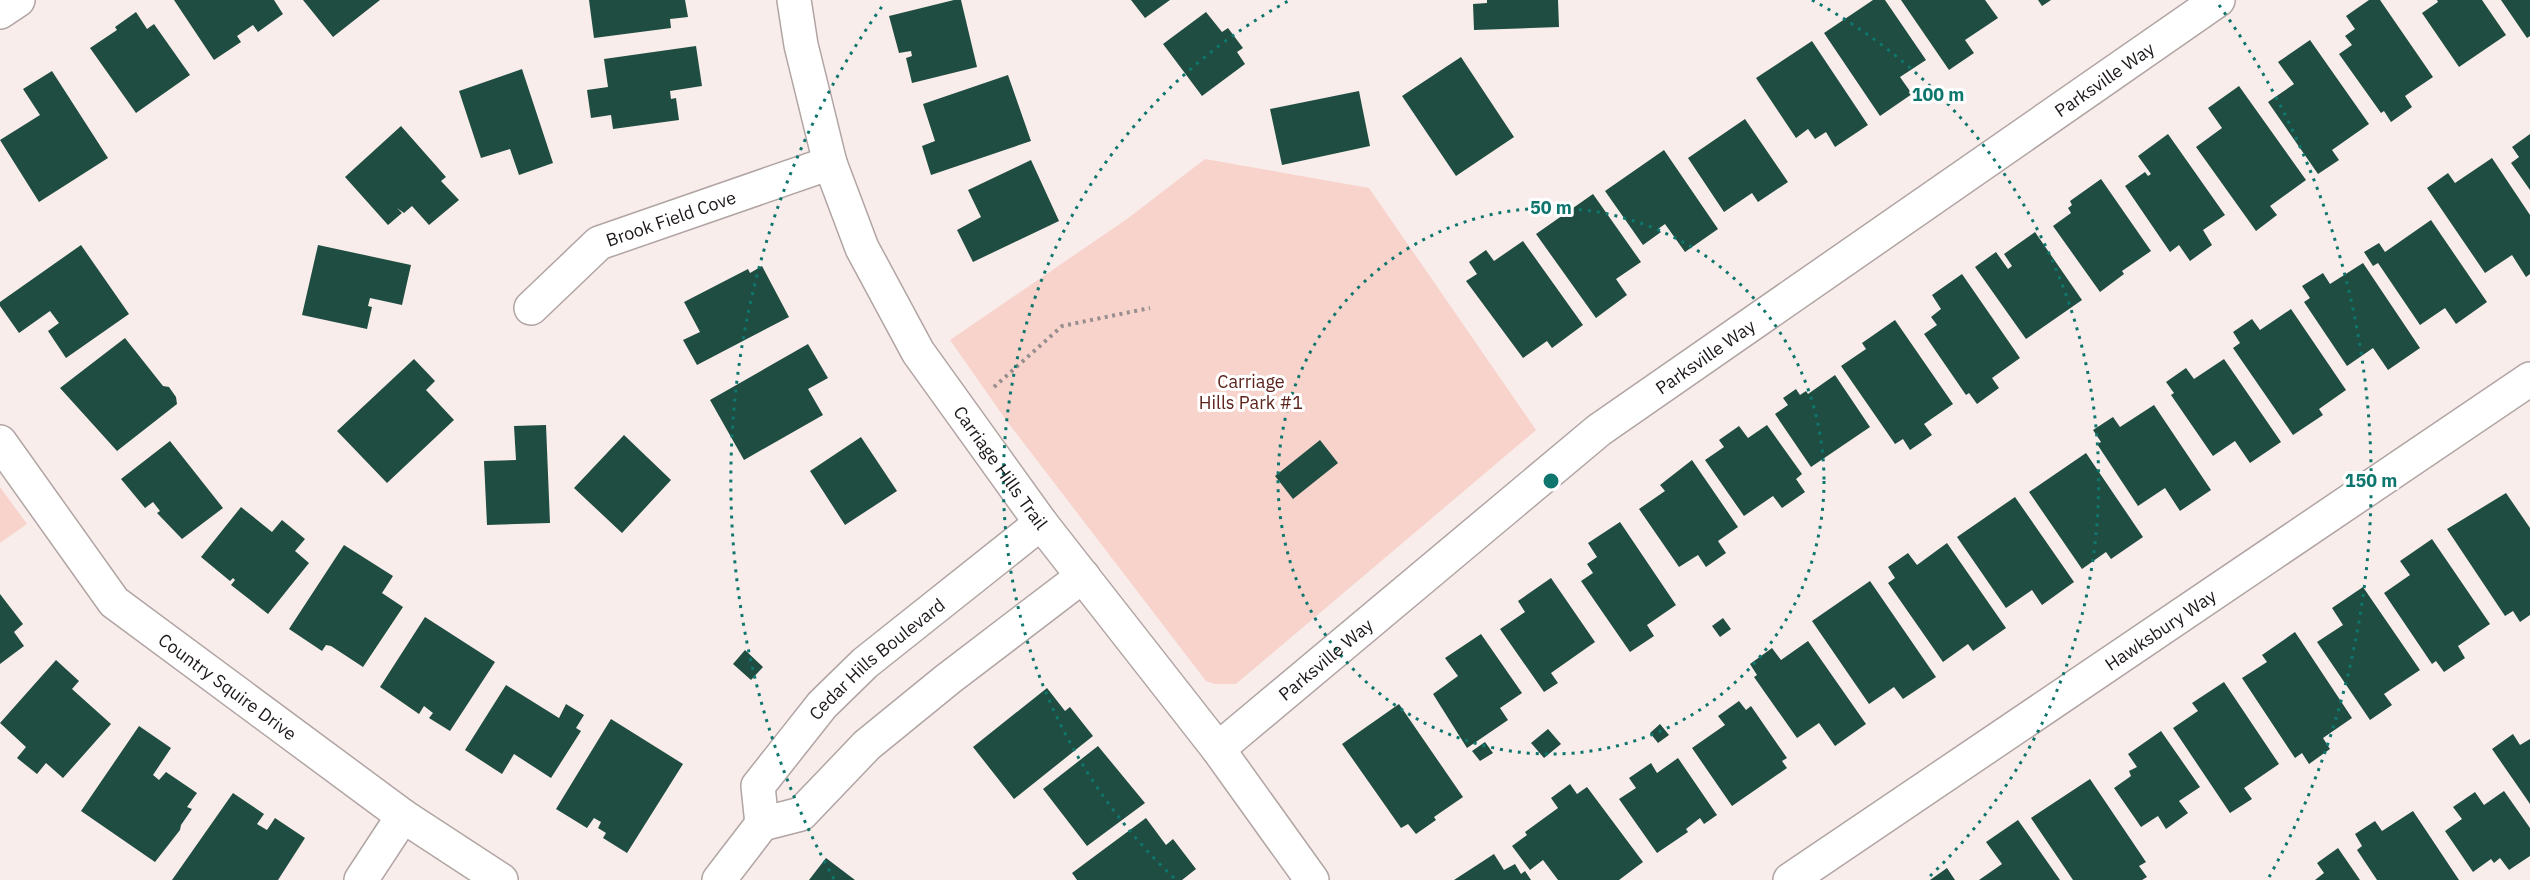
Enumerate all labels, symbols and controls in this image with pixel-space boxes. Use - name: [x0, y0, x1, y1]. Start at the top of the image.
- street label: Parksville Way: [2050, 36, 2159, 122]
- text: 100 m: [1912, 83, 1964, 106]
- street label: Brook Field Cove: [603, 185, 739, 251]
- text: 50 m: [1530, 196, 1572, 219]
- street label: Parksville Way: [1651, 314, 1759, 399]
- park label: Carriage Hills Park #1: [1199, 370, 1303, 414]
- street label: Carriage Hills Trail: [949, 401, 1053, 534]
- text: 150 m: [2345, 469, 2397, 492]
- centre of rings: [1541, 471, 1561, 491]
- street label: Hawksbury Way: [2100, 584, 2220, 675]
- street label: Cedar Hills Boulevard: [803, 593, 949, 724]
- street label: Parksville Way: [1273, 613, 1377, 705]
- street label: Country Squire Drive: [154, 628, 301, 745]

